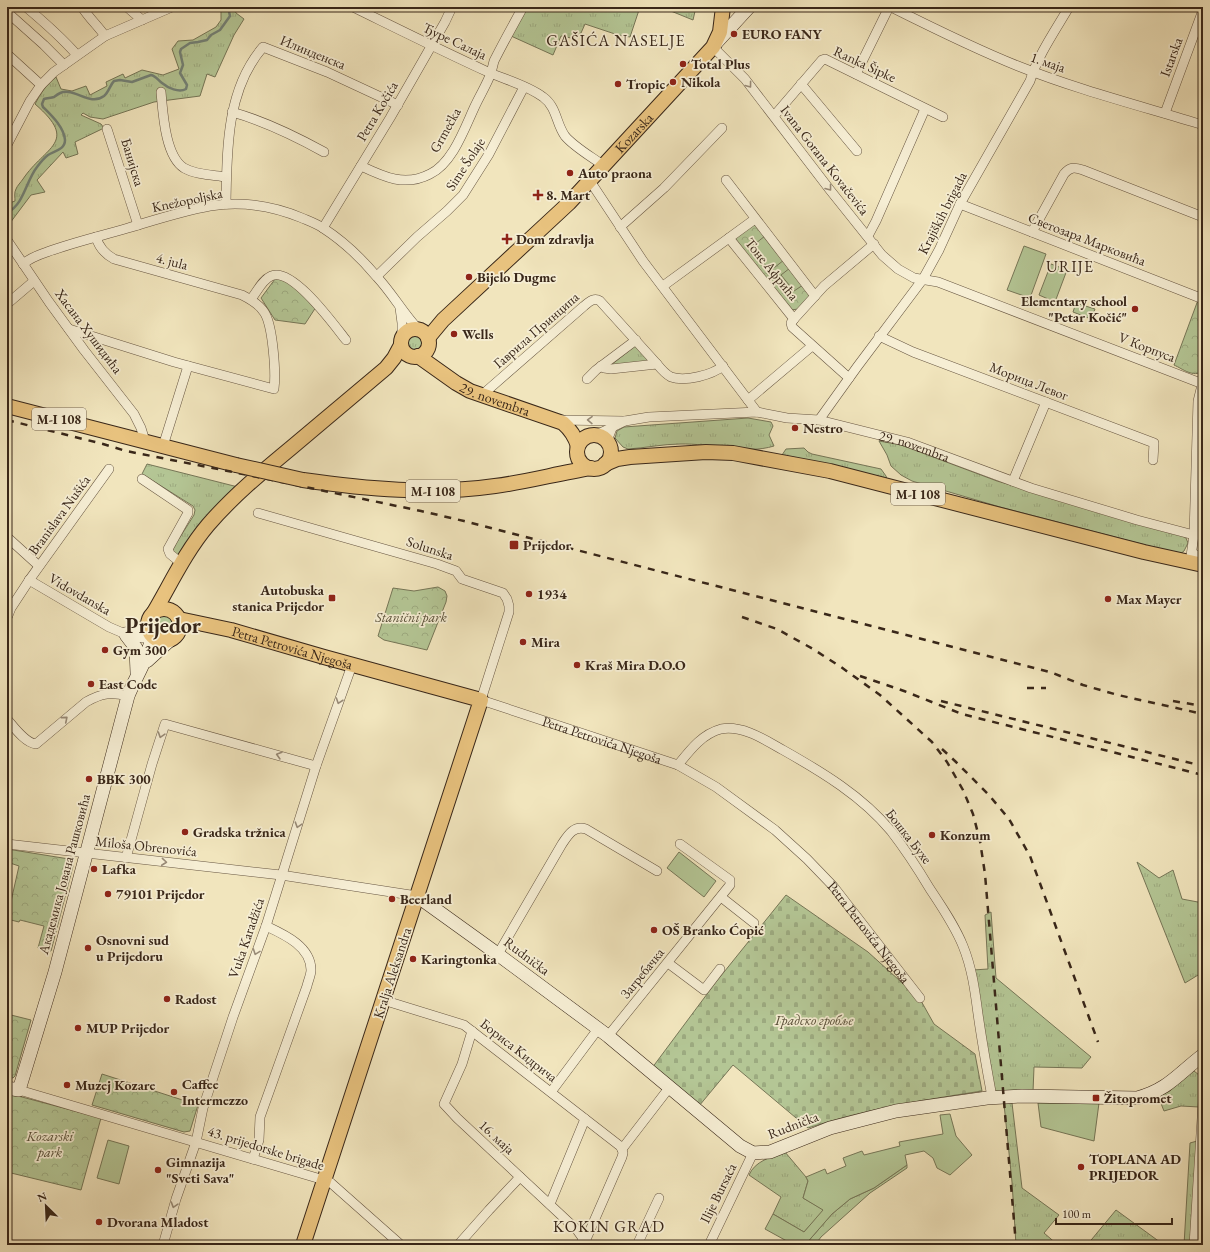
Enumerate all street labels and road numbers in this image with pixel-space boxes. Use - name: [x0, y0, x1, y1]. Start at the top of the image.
- street label: Ђуре Салаја: [420, 18, 490, 64]
- street label: Илинденска: [277, 31, 349, 73]
- street label: Istarska: [1156, 34, 1187, 79]
- street label: Ranka Šipke: [831, 42, 900, 87]
- street label: 1. маја: [1028, 48, 1068, 76]
- street label: Petra Kočića: [352, 77, 402, 144]
- street label: Ivana Gorana Kovačevića: [777, 101, 874, 219]
- street label: Grmečka: [425, 104, 465, 156]
- street label: Kozarska: [611, 108, 657, 157]
- street label: Sime Šolaje: [441, 134, 489, 194]
- street label: Банијска: [117, 136, 149, 189]
- street label: Krajiških brigada: [913, 168, 971, 257]
- street label: Knežopoljska: [150, 184, 224, 216]
- street label: Светозара Марковића: [1026, 208, 1149, 270]
- street label: Тоне Афрића: [741, 234, 803, 304]
- street label: 4. jula: [154, 248, 190, 274]
- street label: Хасана Хушидића: [51, 284, 127, 377]
- street label: Гаврила Принципа: [489, 288, 583, 372]
- street label: V Корпуса: [1116, 328, 1178, 366]
- street label: Морица Левог: [987, 358, 1071, 404]
- street label: 29. novembra: [457, 378, 533, 420]
- road number: M-I 108: [32, 408, 86, 430]
- street label: 29. novembra: [877, 426, 952, 466]
- street label: Branislava Nušića: [24, 471, 94, 558]
- road number: M-I 108: [406, 480, 460, 502]
- road number: M-I 108: [891, 483, 945, 505]
- street label: Solunska: [404, 532, 456, 564]
- street label: Vidovdanska: [46, 569, 115, 619]
- street label: Petra Petrovića Njegoša: [230, 622, 355, 674]
- street label: Petra Petrovića Njegoša: [540, 712, 664, 768]
- street label: Академика Јована Рашковића: [34, 791, 94, 957]
- street label: Бошка Бухе: [882, 805, 936, 868]
- street label: Miloša Obrenovića: [94, 832, 198, 860]
- street label: Petra Petrovića Njegoša: [824, 877, 914, 987]
- street label: Vuka Karadžića: [224, 895, 268, 981]
- street label: Kralja Aleksandra: [369, 925, 415, 1021]
- street label: Rudnička: [500, 933, 554, 979]
- street label: Загребачка: [616, 944, 668, 1002]
- street label: Бориса Kидрича: [477, 1014, 562, 1086]
- street label: Rudnička: [765, 1107, 821, 1143]
- street label: 16. маја: [475, 1116, 519, 1158]
- street label: 43. prijedorske brigade: [206, 1122, 327, 1174]
- street label: Ilije Bursaća: [696, 1160, 740, 1226]

